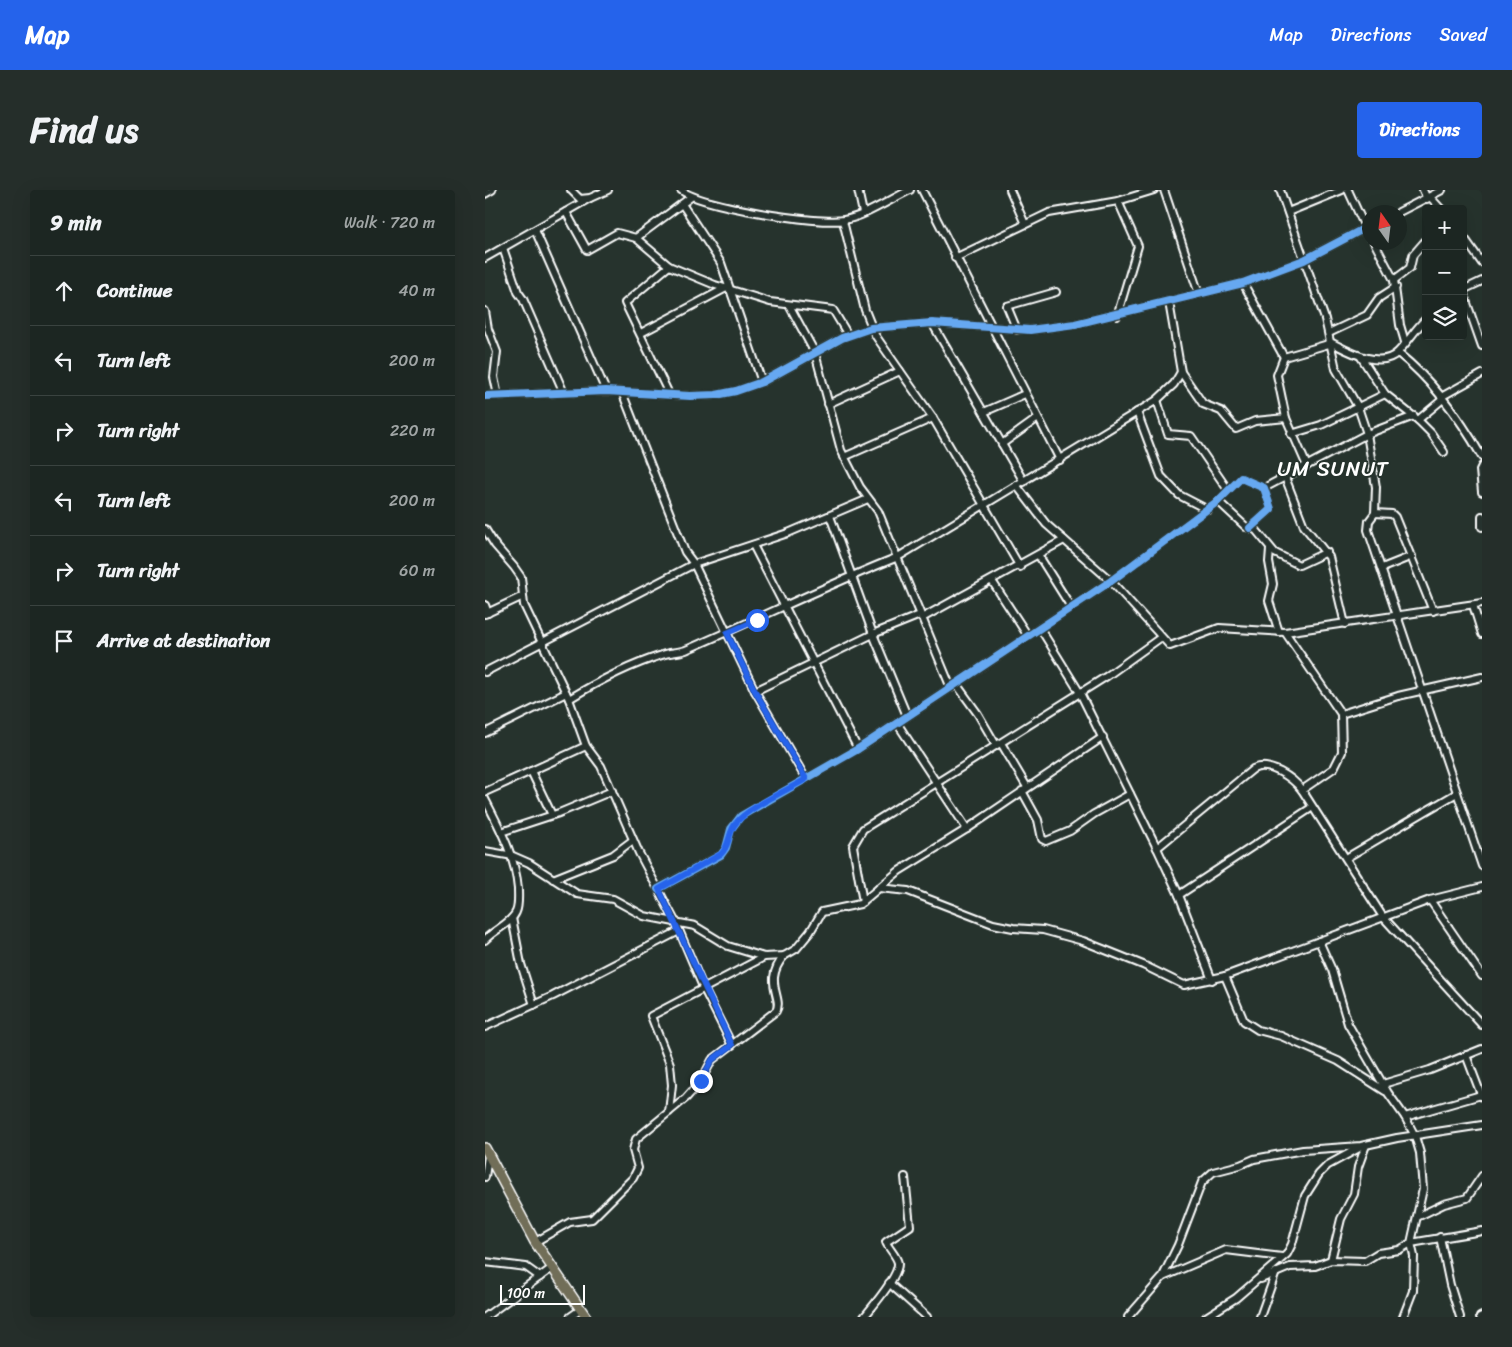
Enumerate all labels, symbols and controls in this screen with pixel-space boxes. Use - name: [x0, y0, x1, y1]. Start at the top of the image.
- text: Map: [25, 14, 69, 56]
- text: Map: [1270, 19, 1303, 51]
- text: Directions: [1331, 19, 1412, 51]
- text: Saved: [1440, 19, 1487, 51]
- text: Find us: [30, 99, 138, 161]
- button: Directions: [1357, 102, 1482, 158]
- text: 9 min: [50, 204, 102, 242]
- north arrow: [1362, 205, 1407, 250]
- map controls: [1422, 205, 1467, 340]
- button: +: [1422, 205, 1467, 250]
- text: Walk · 720 m: [344, 208, 435, 237]
- button: −: [1422, 250, 1467, 295]
- text: Continue: [97, 274, 173, 307]
- text: 40 m: [398, 276, 435, 305]
- icon: ahead: [50, 277, 78, 305]
- button: layers: [1422, 295, 1467, 340]
- text: Turn left: [97, 344, 170, 377]
- text: 200 m: [389, 346, 435, 375]
- icon: left: [50, 347, 78, 375]
- text: Turn right: [97, 414, 179, 447]
- text: 220 m: [390, 416, 435, 445]
- icon: right: [50, 417, 78, 445]
- district label: UM SUNUT: [1277, 450, 1389, 488]
- text: Turn left: [97, 484, 170, 517]
- text: 200 m: [389, 486, 435, 515]
- icon: left: [50, 487, 78, 515]
- text: Turn right: [97, 554, 179, 587]
- text: 60 m: [399, 556, 435, 585]
- icon: right: [50, 557, 78, 585]
- route start: [746, 609, 769, 632]
- text: Arrive at destination: [97, 624, 270, 657]
- icon: arrive: [50, 627, 78, 655]
- route end: [690, 1070, 713, 1093]
- text: 100 m: [507, 1281, 545, 1306]
- scale bar: [500, 1282, 585, 1305]

